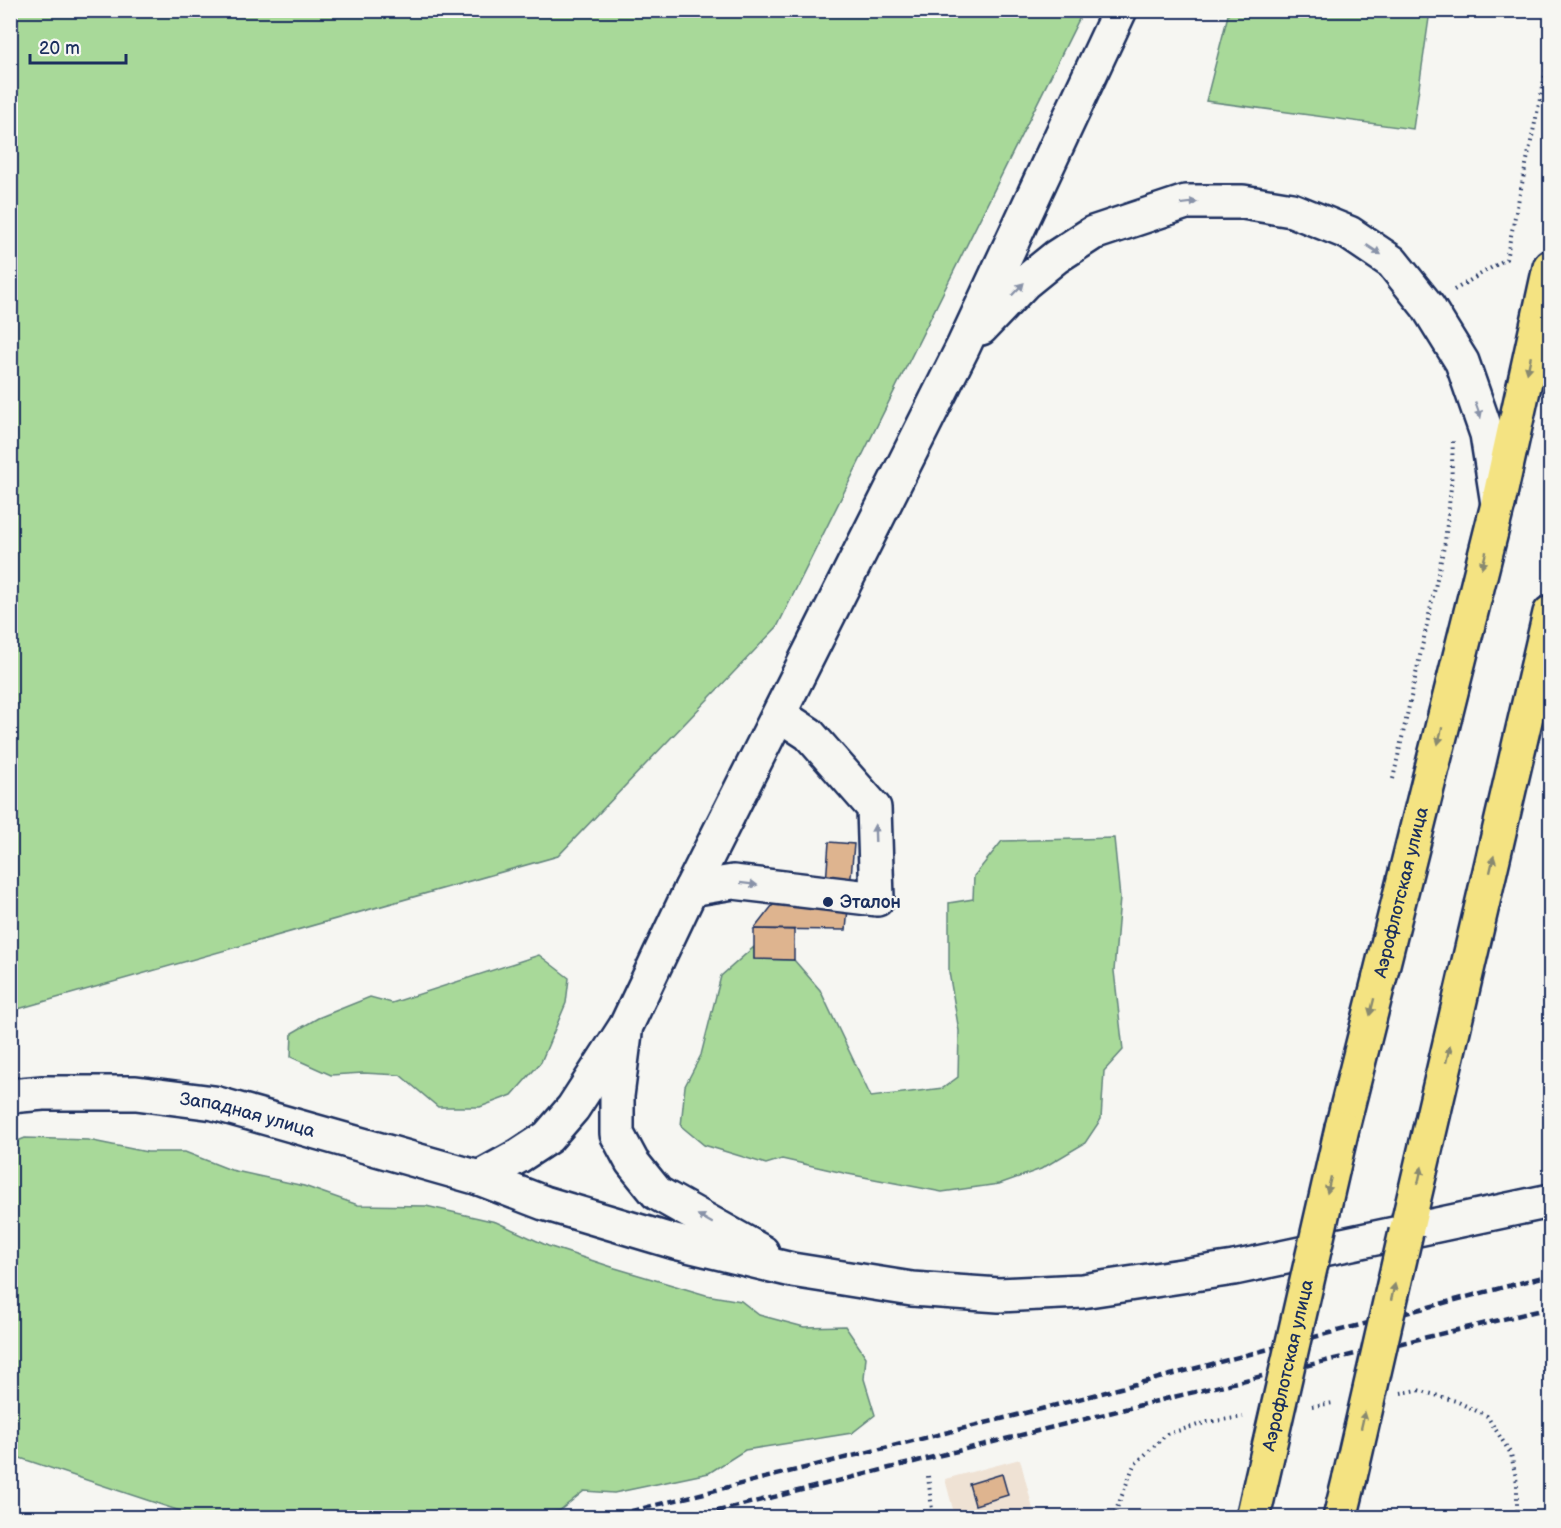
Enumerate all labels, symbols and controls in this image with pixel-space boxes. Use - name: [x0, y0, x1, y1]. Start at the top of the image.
- scale bar: [30, 27, 126, 65]
- text: 20 m: [39, 38, 80, 59]
- one-way arrow: [1180, 199, 1199, 208]
- one-way arrow: [1366, 244, 1382, 255]
- one-way arrow: [1011, 282, 1025, 297]
- one-way arrow: [1523, 356, 1533, 374]
- one-way arrow: [1474, 401, 1484, 419]
- one-way arrow: [1478, 551, 1488, 570]
- one-way arrow: [1435, 728, 1444, 746]
- street label: Аэрофлотская улица: [1369, 804, 1432, 981]
- one-way arrow: [870, 823, 879, 842]
- one-way arrow: [1487, 855, 1497, 873]
- one-way arrow: [740, 879, 759, 888]
- place label: Эталон: [840, 892, 901, 913]
- marker: Эталон: [821, 895, 835, 909]
- one-way arrow: [1367, 998, 1377, 1016]
- one-way arrow: [1443, 1045, 1453, 1063]
- street label: Западная улица: [179, 1088, 318, 1142]
- one-way arrow: [1415, 1166, 1425, 1184]
- one-way arrow: [1324, 1176, 1333, 1195]
- one-way arrow: [697, 1215, 714, 1225]
- street label: Аэрофлотская улица: [1258, 1277, 1318, 1454]
- one-way arrow: [1388, 1283, 1398, 1301]
- one-way arrow: [1359, 1410, 1368, 1429]

